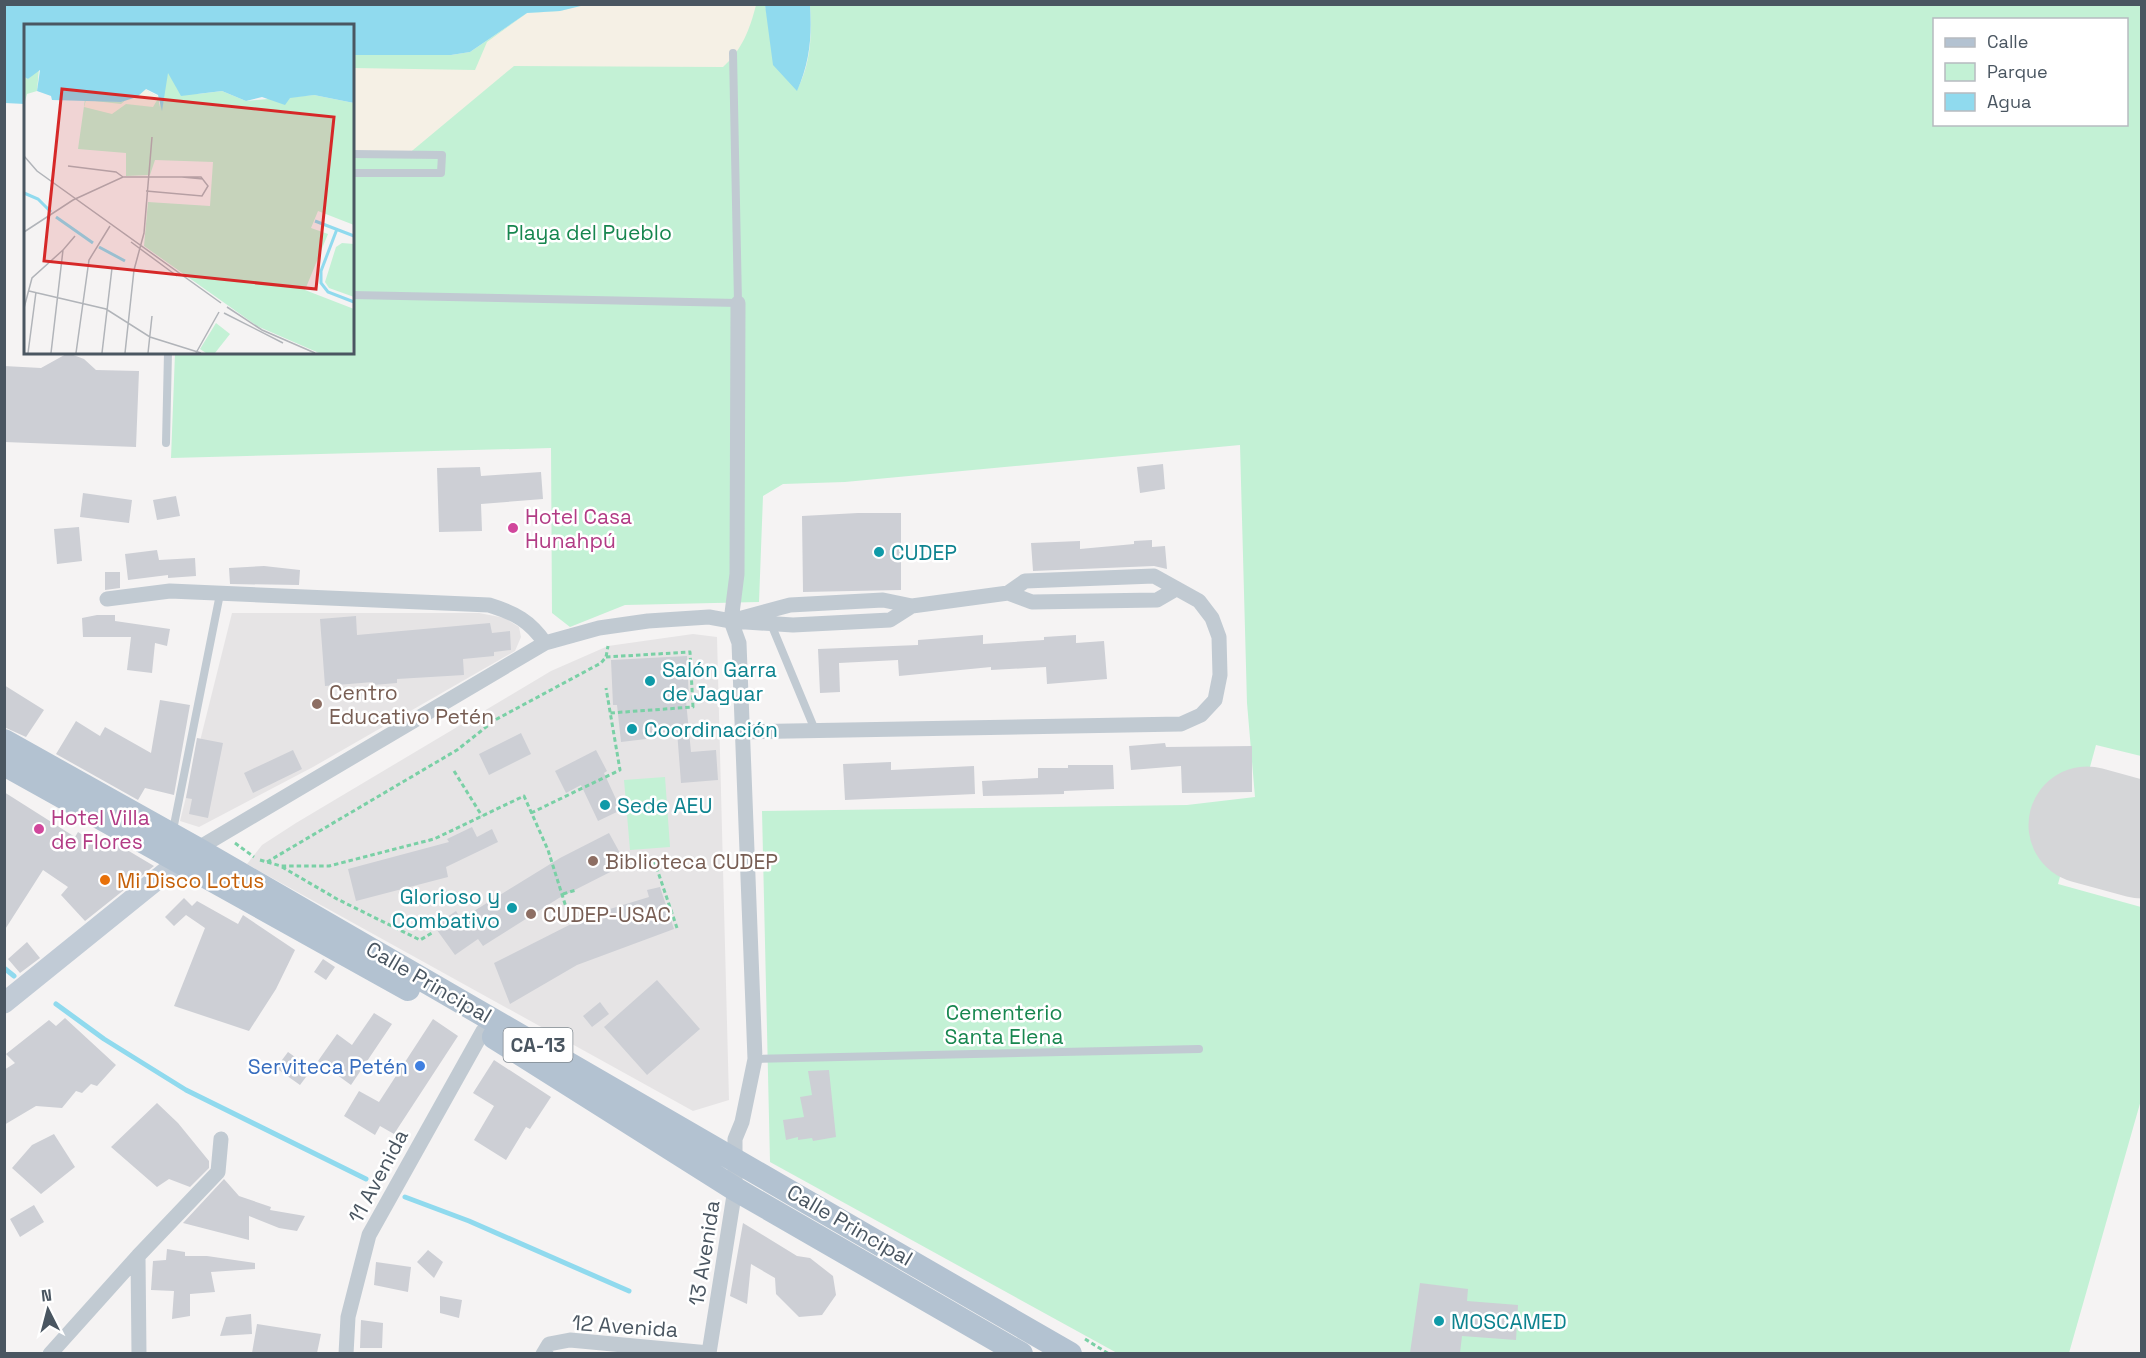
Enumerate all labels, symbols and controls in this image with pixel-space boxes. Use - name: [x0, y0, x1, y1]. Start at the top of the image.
- legend: [1933, 18, 2128, 126]
- inset map: [24, 24, 354, 354]
- text: Calle: [1987, 30, 2028, 53]
- text: Parque: [1987, 60, 2048, 83]
- text: Agua: [1987, 90, 2031, 113]
- park label: Playa del Pueblo: [506, 219, 672, 246]
- place label: Hotel Casa Hunahpú: [525, 503, 632, 554]
- marker: Hotel Casa Hunahpú: [506, 521, 520, 535]
- place label: CUDEP: [891, 539, 957, 566]
- marker: CUDEP: [872, 545, 886, 559]
- place label: Salón Garra de Jaguar: [662, 656, 777, 707]
- marker: Salón Garra de Jaguar: [643, 674, 657, 688]
- place label: Centro Educativo Petén: [329, 679, 494, 730]
- marker: Centro Educativo Petén: [310, 697, 324, 711]
- place label: Coordinación: [644, 716, 778, 743]
- marker: Coordinación: [625, 722, 639, 736]
- place label: Sede AEU: [617, 792, 712, 819]
- marker: Sede AEU: [598, 798, 612, 812]
- place label: Hotel Villa de Flores: [51, 804, 150, 855]
- marker: Hotel Villa de Flores: [32, 822, 46, 836]
- place label: Biblioteca CUDEP: [605, 848, 778, 875]
- marker: Biblioteca CUDEP: [586, 854, 600, 868]
- place label: Mi Disco Lotus: [117, 867, 264, 894]
- marker: Mi Disco Lotus: [98, 873, 112, 887]
- place label: Glorioso y Combativo: [392, 883, 500, 934]
- marker: Glorioso y Combativo: [505, 901, 519, 915]
- place label: CUDEP-USAC: [543, 901, 671, 928]
- marker: CUDEP-USAC: [524, 907, 538, 921]
- street label: Calle Principal: [361, 935, 497, 1029]
- park label: Cementerio Santa Elena: [945, 999, 1063, 1050]
- road number: CA-13: [504, 1028, 572, 1062]
- place label: Serviteca Petén: [248, 1053, 408, 1080]
- marker: Serviteca Petén: [413, 1059, 427, 1073]
- street label: 11 Avenida: [342, 1124, 414, 1228]
- street label: Calle Principal: [782, 1178, 918, 1272]
- street label: 13 Avenida: [682, 1198, 726, 1308]
- north arrow: [18, 1280, 78, 1340]
- text: N: [40, 1285, 53, 1307]
- place label: MOSCAMED: [1451, 1308, 1567, 1335]
- street label: 12 Avenida: [571, 1309, 679, 1343]
- marker: MOSCAMED: [1432, 1314, 1446, 1328]

